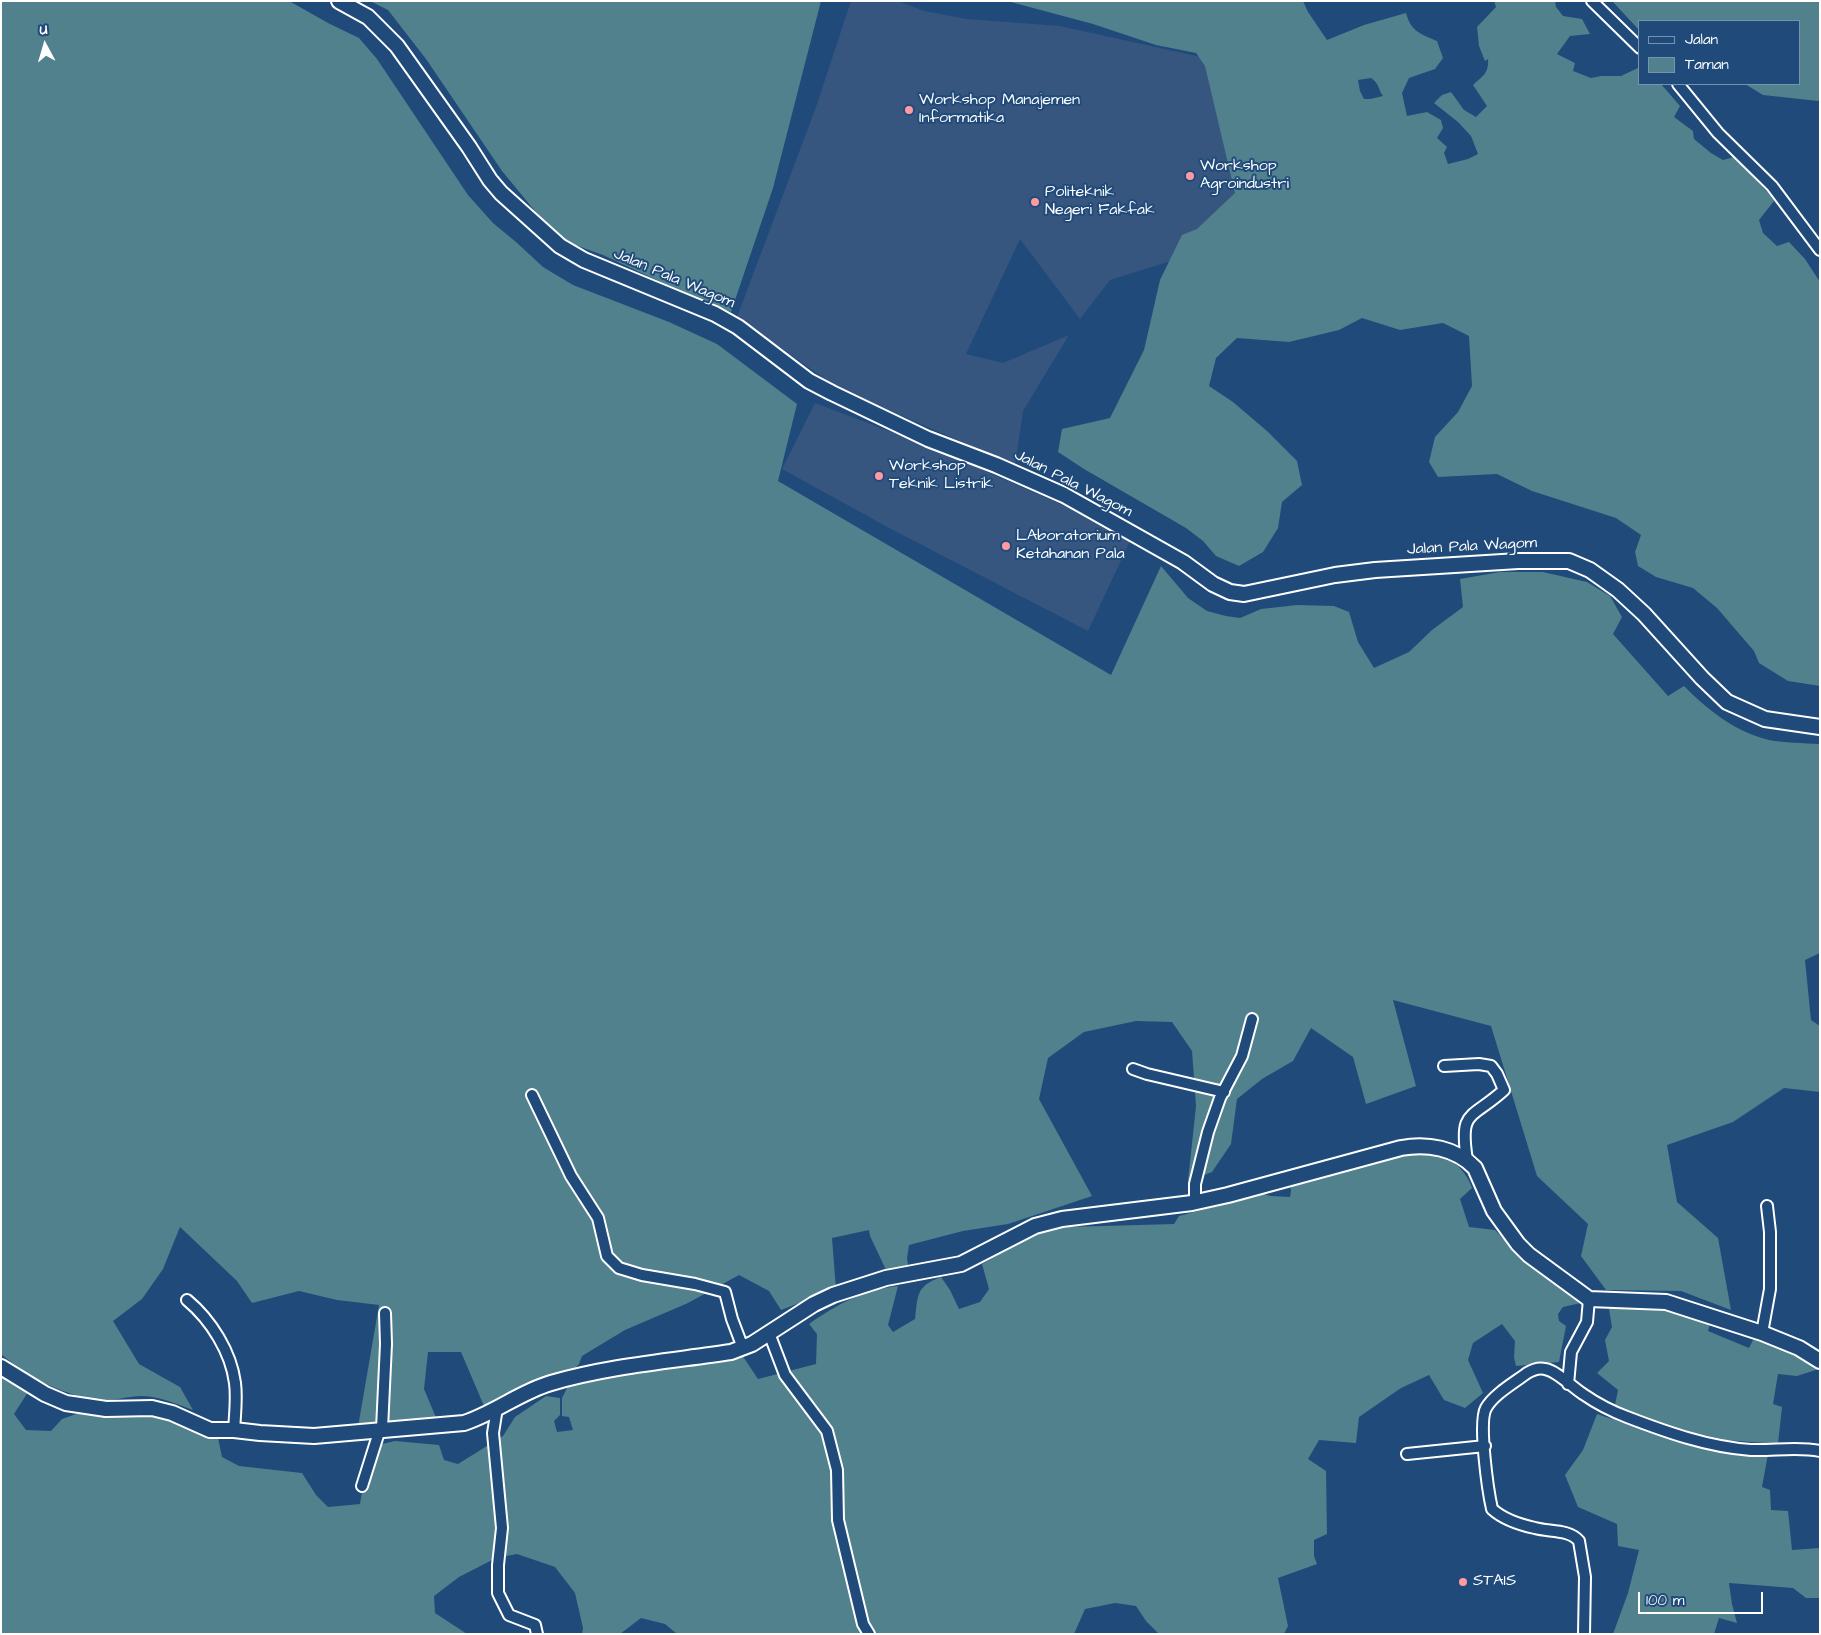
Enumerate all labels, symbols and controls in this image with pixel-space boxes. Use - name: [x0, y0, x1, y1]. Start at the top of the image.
- north arrow: [20, 20, 70, 70]
- text: U: [38, 20, 48, 40]
- legend: [1638, 20, 1801, 85]
- text: Jalan: [1685, 29, 1718, 50]
- text: Taman: [1685, 54, 1729, 75]
- place label: Workshop Manajemen Informatika: [919, 91, 1080, 129]
- marker: Workshop Manajemen Informatika: [903, 104, 915, 116]
- place label: Workshop Agroindustri: [1200, 157, 1289, 195]
- marker: Workshop Agroindustri: [1184, 170, 1196, 182]
- place label: Politeknik Negeri Fakfak: [1045, 183, 1155, 221]
- marker: Politeknik Negeri Fakfak: [1029, 196, 1041, 208]
- street label: Jalan Pala Wagom: [610, 245, 738, 313]
- street label: Jalan Pala Wagom: [1011, 446, 1135, 522]
- place label: Workshop Teknik Listrik: [889, 457, 993, 495]
- marker: Workshop Teknik Listrik: [873, 470, 885, 482]
- place label: LAboratorium Ketahanan Pala: [1016, 527, 1125, 565]
- street label: Jalan Pala Wagom: [1407, 534, 1537, 560]
- marker: LAboratorium Ketahanan Pala: [1000, 540, 1012, 552]
- place label: STAIS: [1473, 1572, 1516, 1592]
- marker: STAIS: [1457, 1576, 1469, 1588]
- scale bar: [1641, 1582, 1766, 1614]
- text: 100 m: [1646, 1590, 1685, 1611]

